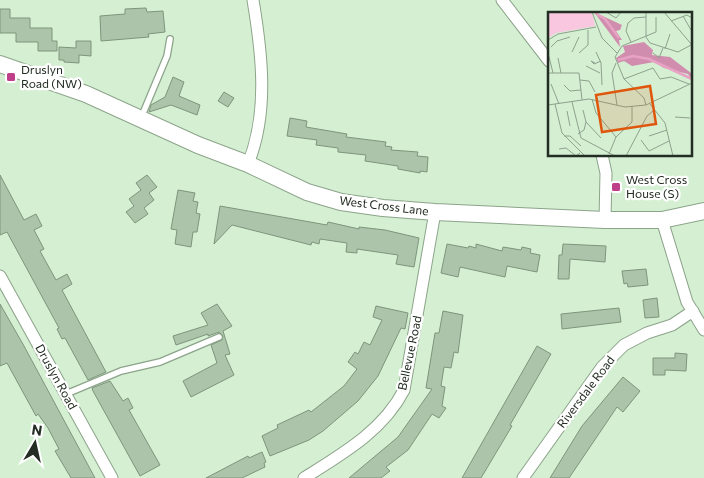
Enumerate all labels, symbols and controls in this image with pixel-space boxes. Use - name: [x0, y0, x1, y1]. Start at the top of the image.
- inset map: [548, 12, 692, 156]
- place label: Druslyn Road (NW): [21, 62, 82, 90]
- marker: Druslyn Road (NW): [5, 71, 17, 83]
- place label: West Cross House (S): [626, 172, 687, 200]
- marker: West Cross House (S): [610, 181, 622, 193]
- street label: West Cross Lane: [339, 193, 430, 217]
- street label: Bellevue Road: [394, 314, 424, 391]
- street label: Druslyn Road: [33, 342, 81, 412]
- street label: Riversdale Road: [554, 353, 617, 430]
- north arrow: [10, 418, 60, 468]
- text: N: [31, 420, 44, 439]

